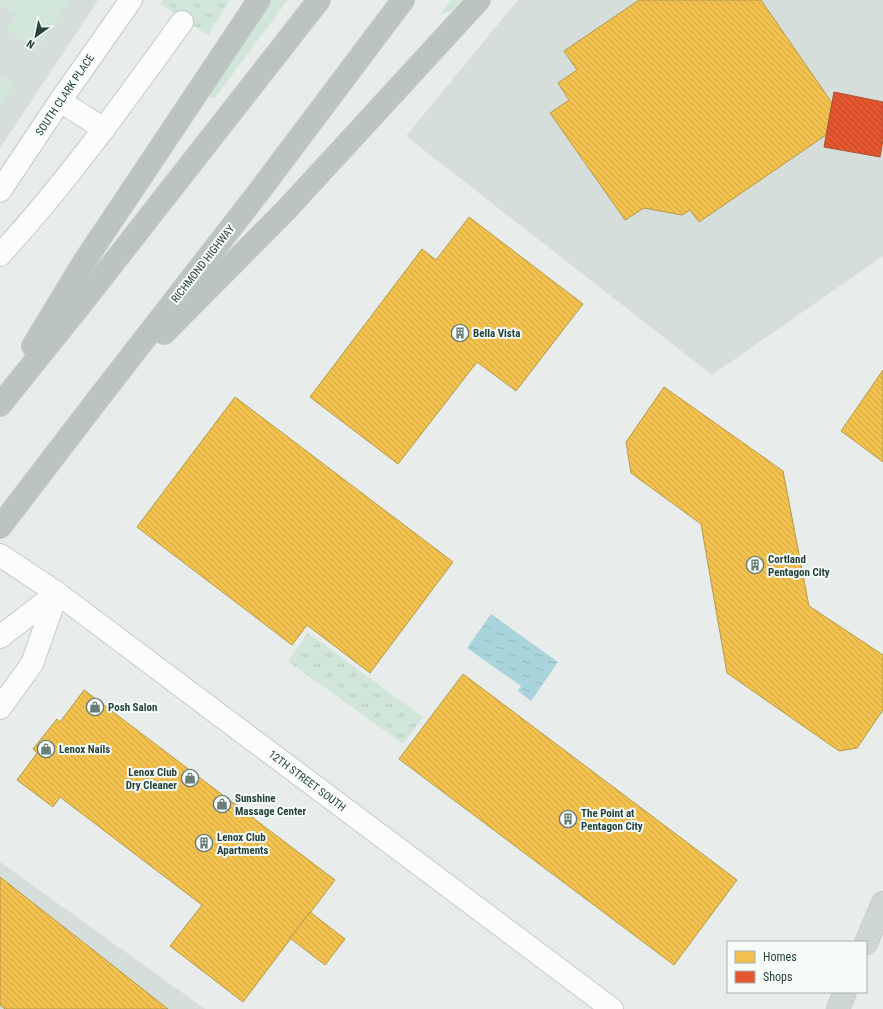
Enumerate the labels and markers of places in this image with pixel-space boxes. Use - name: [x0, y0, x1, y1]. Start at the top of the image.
- building icon: Bella Vista: [450, 323, 470, 343]
- place label: Bella Vista: [473, 327, 520, 340]
- place label: Cortland Pentagon City: [768, 553, 830, 579]
- building icon: Cortland Pentagon City: [745, 555, 765, 575]
- shop icon: Posh Salon: [85, 697, 105, 717]
- place label: Posh Salon: [108, 701, 157, 714]
- shop icon: Lenox Nails: [36, 739, 56, 759]
- place label: Lenox Nails: [59, 743, 110, 756]
- place label: Lenox Club Dry Cleaner: [126, 766, 178, 792]
- shop icon: Lenox Club Dry Cleaner: [180, 768, 200, 788]
- place label: Sunshine Massage Center: [235, 792, 307, 818]
- shop icon: Sunshine Massage Center: [212, 794, 232, 814]
- place label: The Point at Pentagon City: [581, 807, 643, 833]
- building icon: The Point at Pentagon City: [558, 809, 578, 829]
- place label: Lenox Club Apartments: [217, 831, 268, 857]
- building icon: Lenox Club Apartments: [194, 833, 214, 853]

